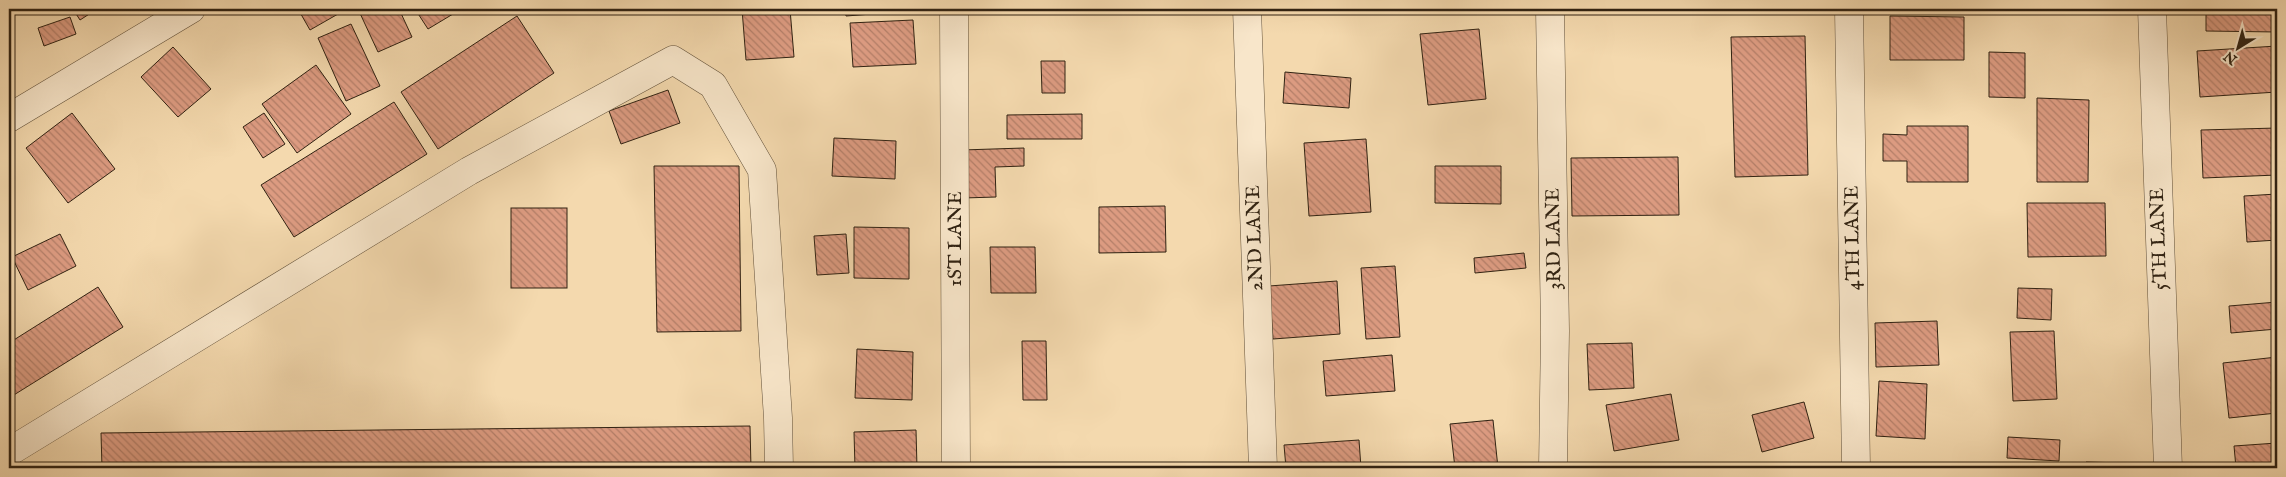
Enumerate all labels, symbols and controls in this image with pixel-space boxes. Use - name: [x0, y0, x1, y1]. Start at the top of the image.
- north arrow: [2214, 22, 2264, 72]
- text: N: [2221, 47, 2242, 69]
- street label: 2ND LANE: [1241, 184, 1269, 291]
- street label: 4TH LANE: [1840, 185, 1866, 291]
- street label: 5TH LANE: [2145, 187, 2173, 291]
- street label: 3RD LANE: [1541, 188, 1567, 290]
- street label: 1ST LANE: [943, 191, 968, 287]

